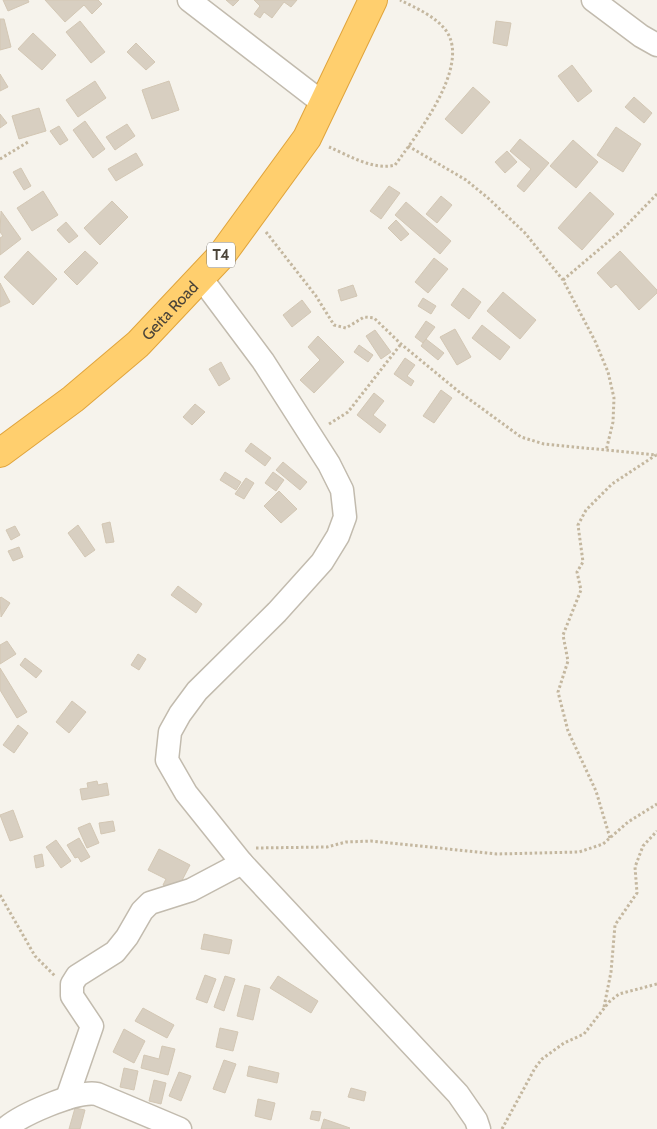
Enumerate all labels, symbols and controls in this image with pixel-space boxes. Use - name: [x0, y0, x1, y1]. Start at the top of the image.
- road number: T4: [207, 242, 235, 268]
- street label: Geita Road: [137, 277, 202, 344]

